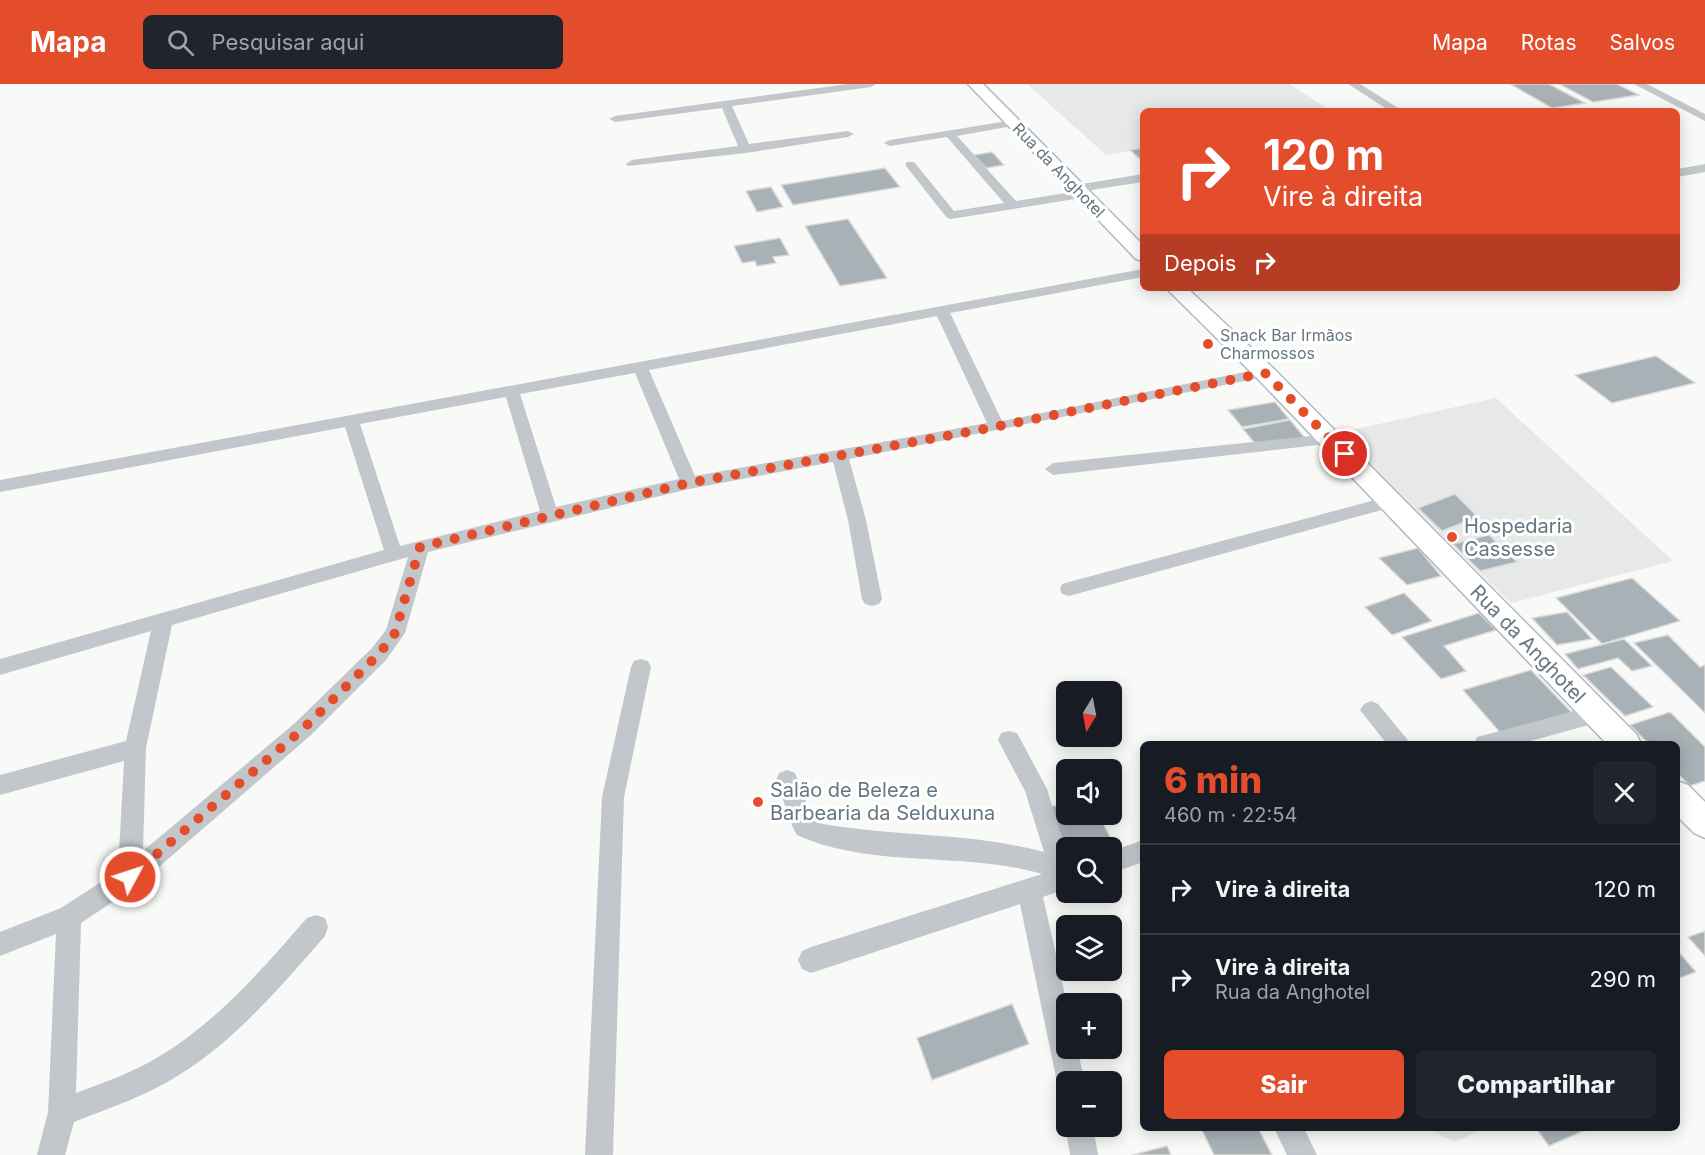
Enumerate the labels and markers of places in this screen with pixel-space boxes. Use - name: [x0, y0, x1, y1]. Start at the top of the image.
- place label: Snack Bar Irmãos Charmossos: [1220, 325, 1353, 363]
- marker: Snack Bar Irmãos Charmossos: [1201, 337, 1215, 351]
- pin: [1319, 428, 1370, 479]
- place label: Hospedaria Cassesse: [1464, 514, 1573, 561]
- marker: Hospedaria Cassesse: [1445, 530, 1459, 544]
- place label: Salão de Beleza e Barbearia da Selduxuna: [770, 778, 995, 825]
- marker: Salão de Beleza e Barbearia da Selduxuna: [751, 795, 765, 809]

